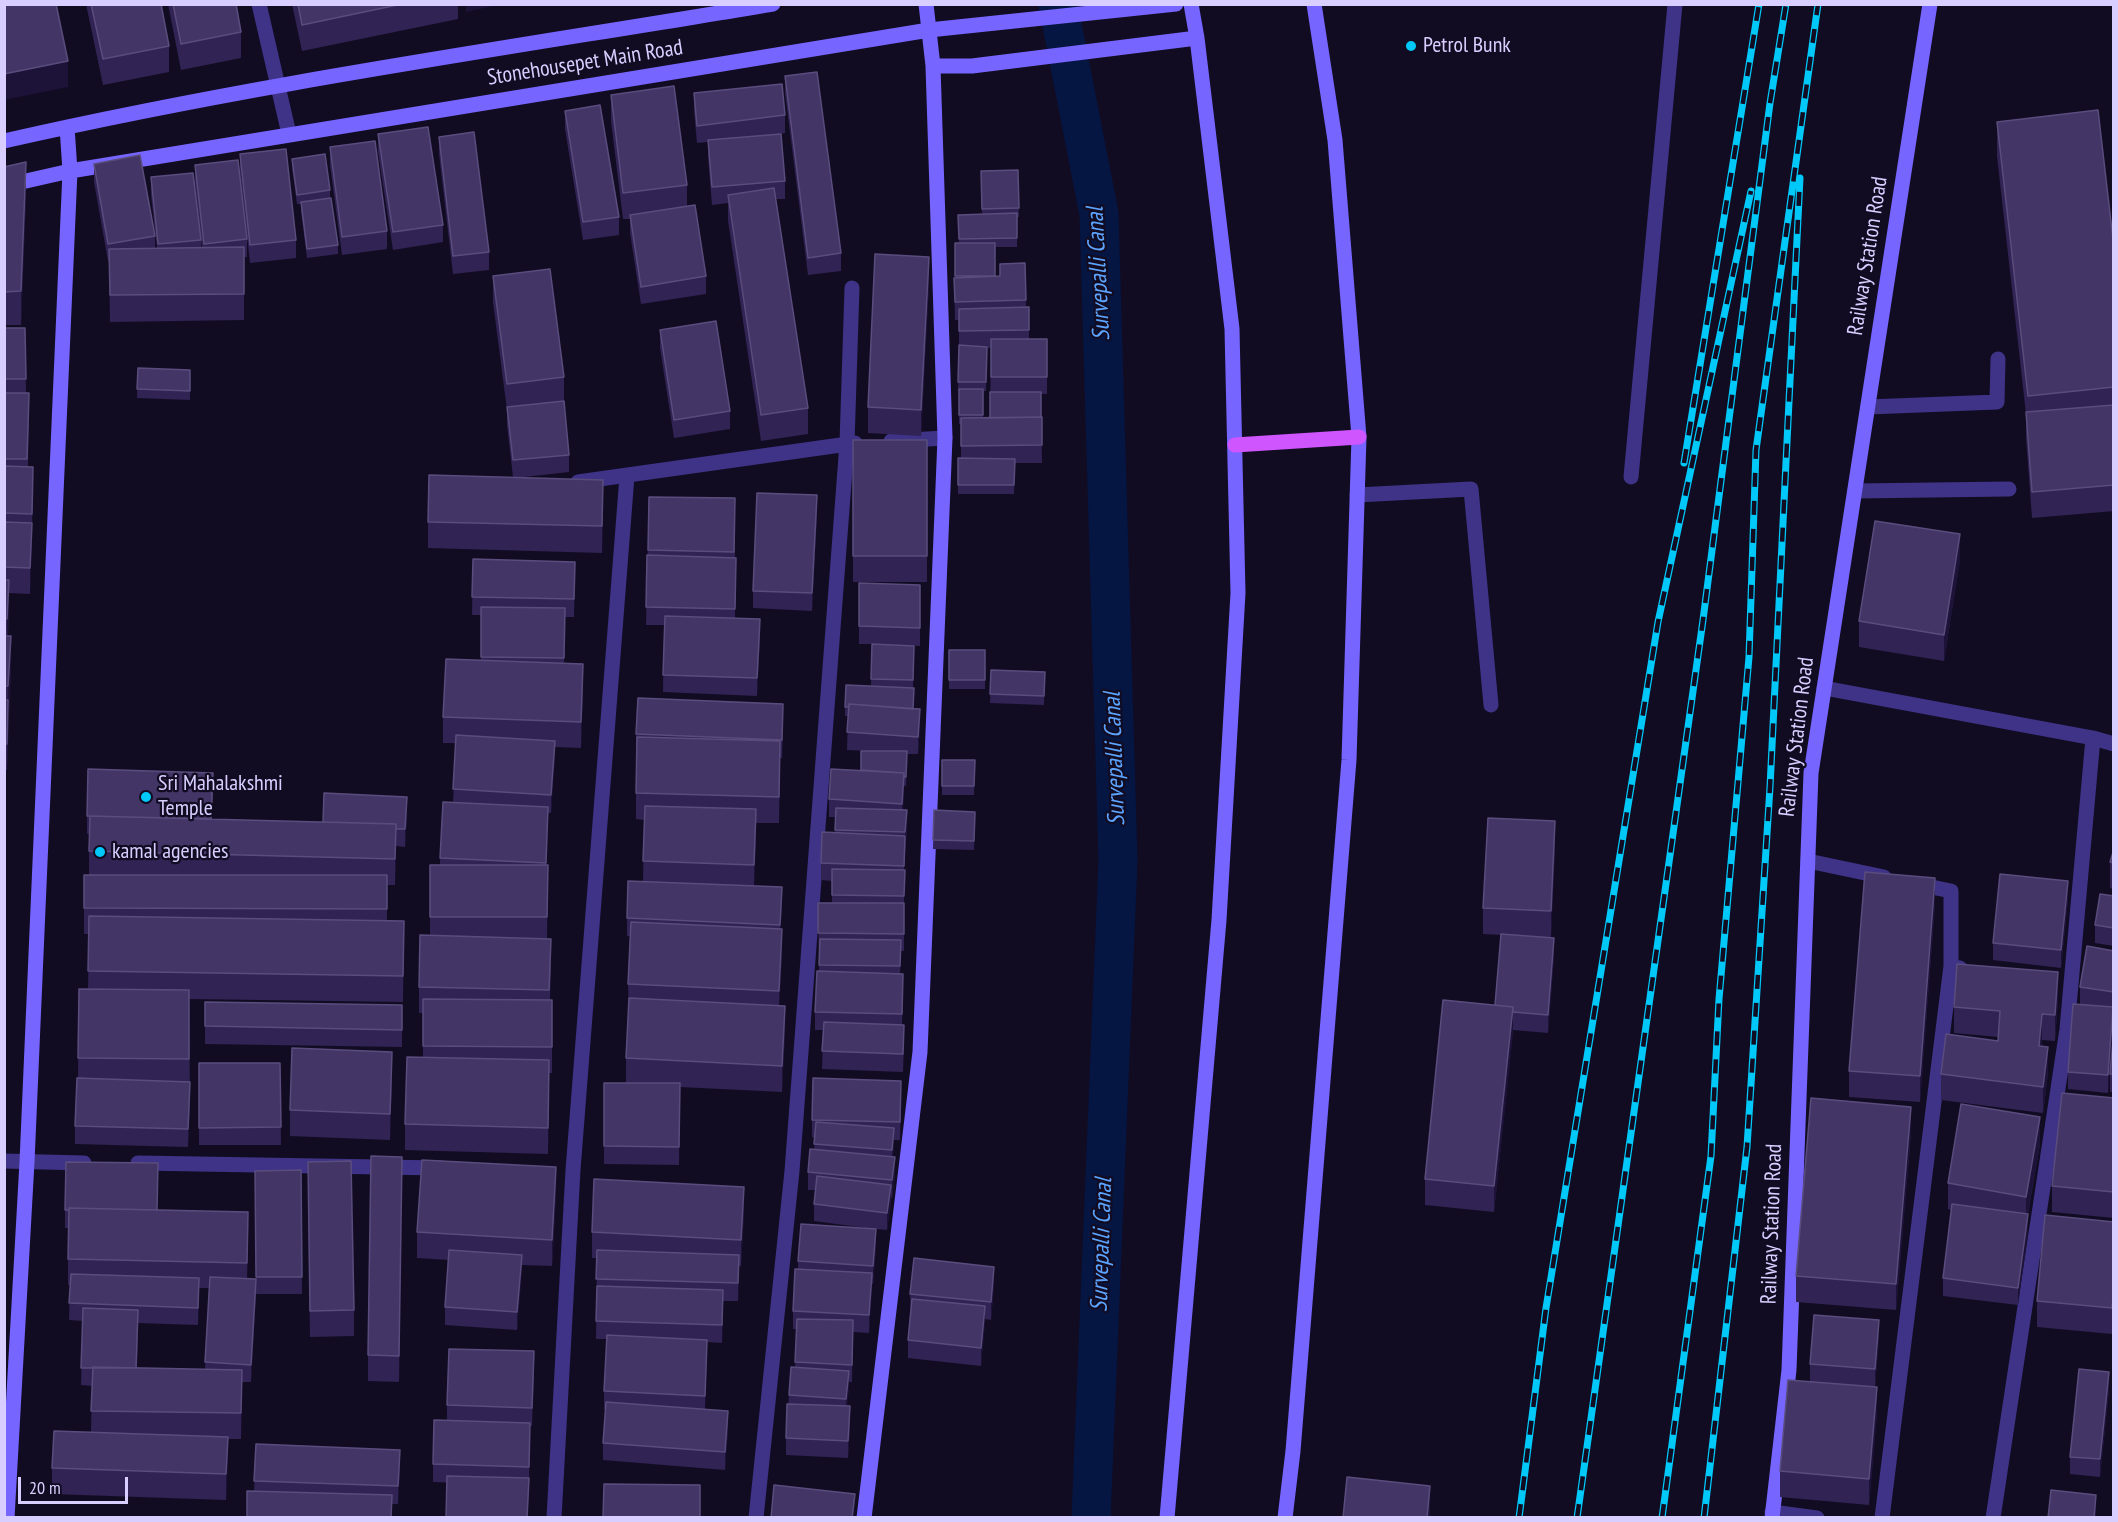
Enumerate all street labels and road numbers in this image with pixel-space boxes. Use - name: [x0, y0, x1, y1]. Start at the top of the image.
- street label: Stonehousepet Main Road: [485, 35, 685, 91]
- street label: Railway Station Road: [1842, 175, 1894, 337]
- street label: Railway Station Road: [1774, 656, 1820, 818]
- street label: Railway Station Road: [1756, 1143, 1788, 1305]

